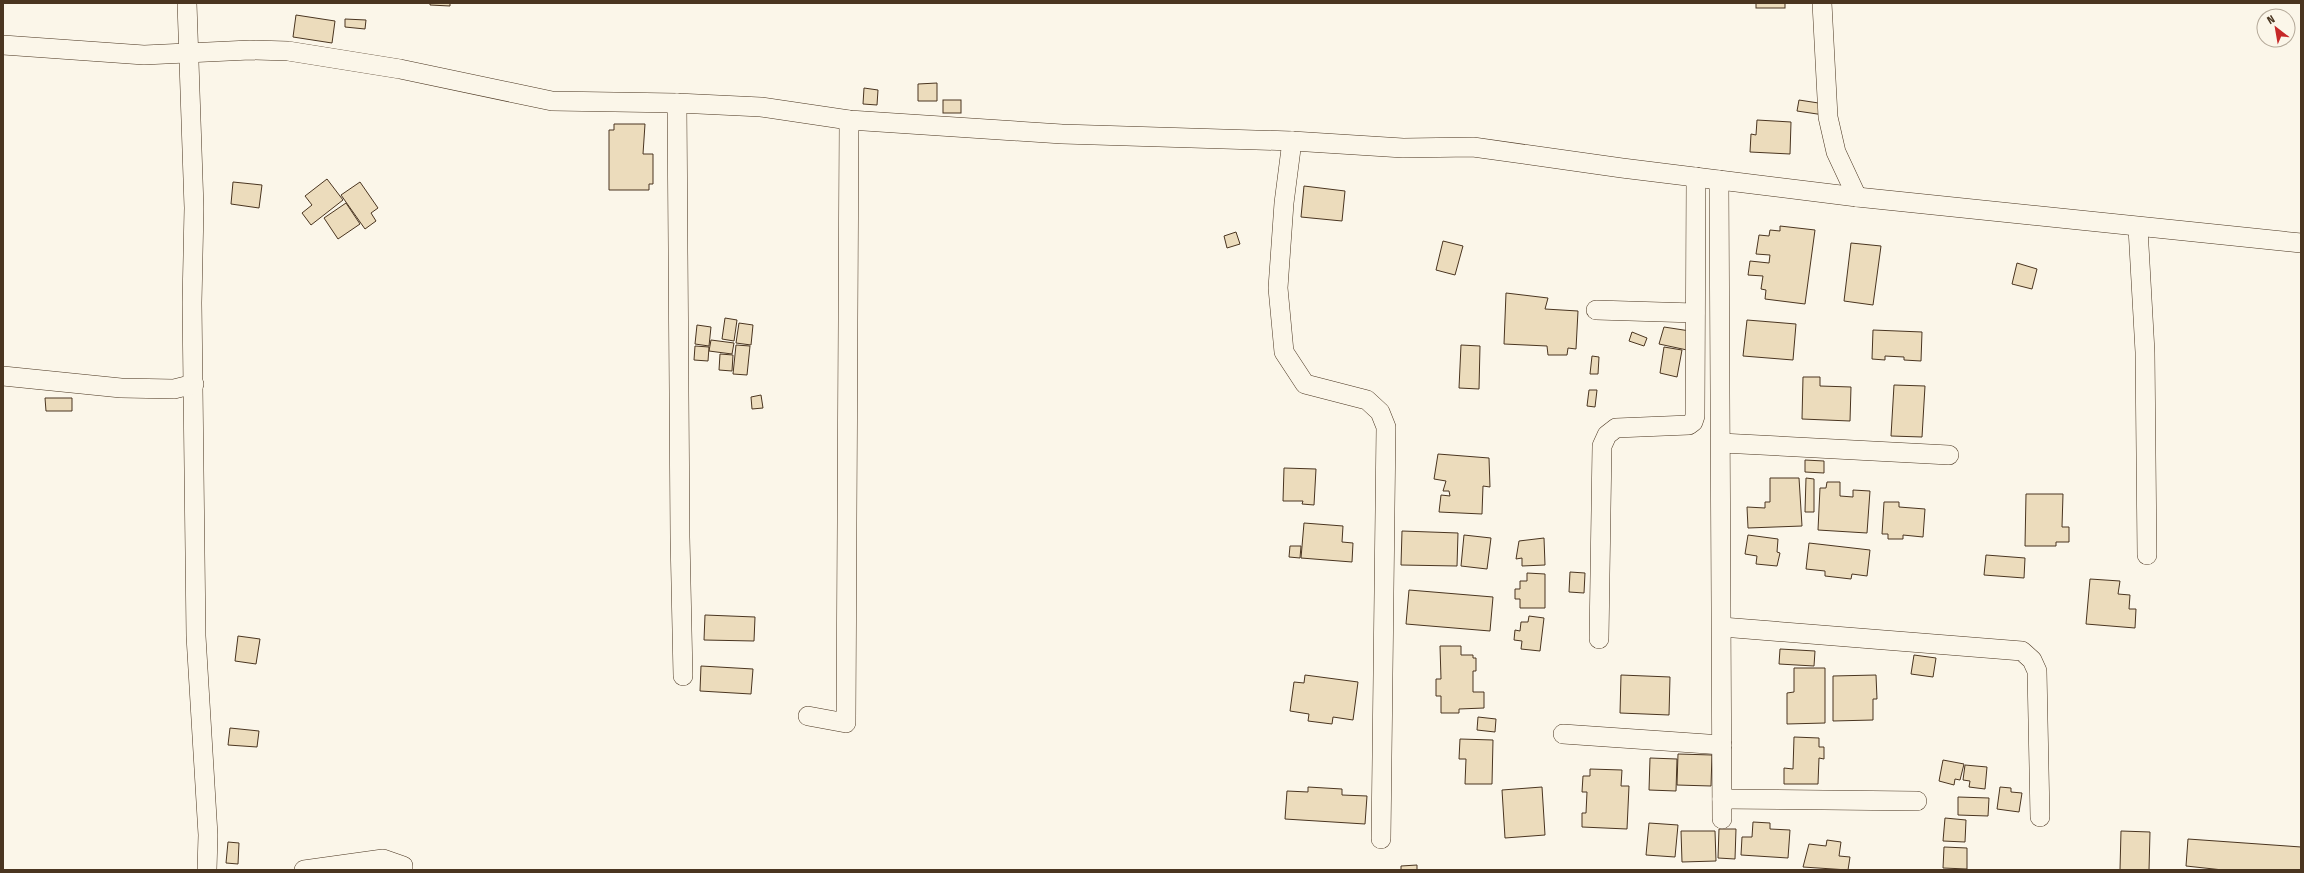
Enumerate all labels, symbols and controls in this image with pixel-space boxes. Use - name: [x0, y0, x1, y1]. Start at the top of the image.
- north arrow: [2256, 8, 2296, 48]
- text: N: [2265, 13, 2277, 27]

